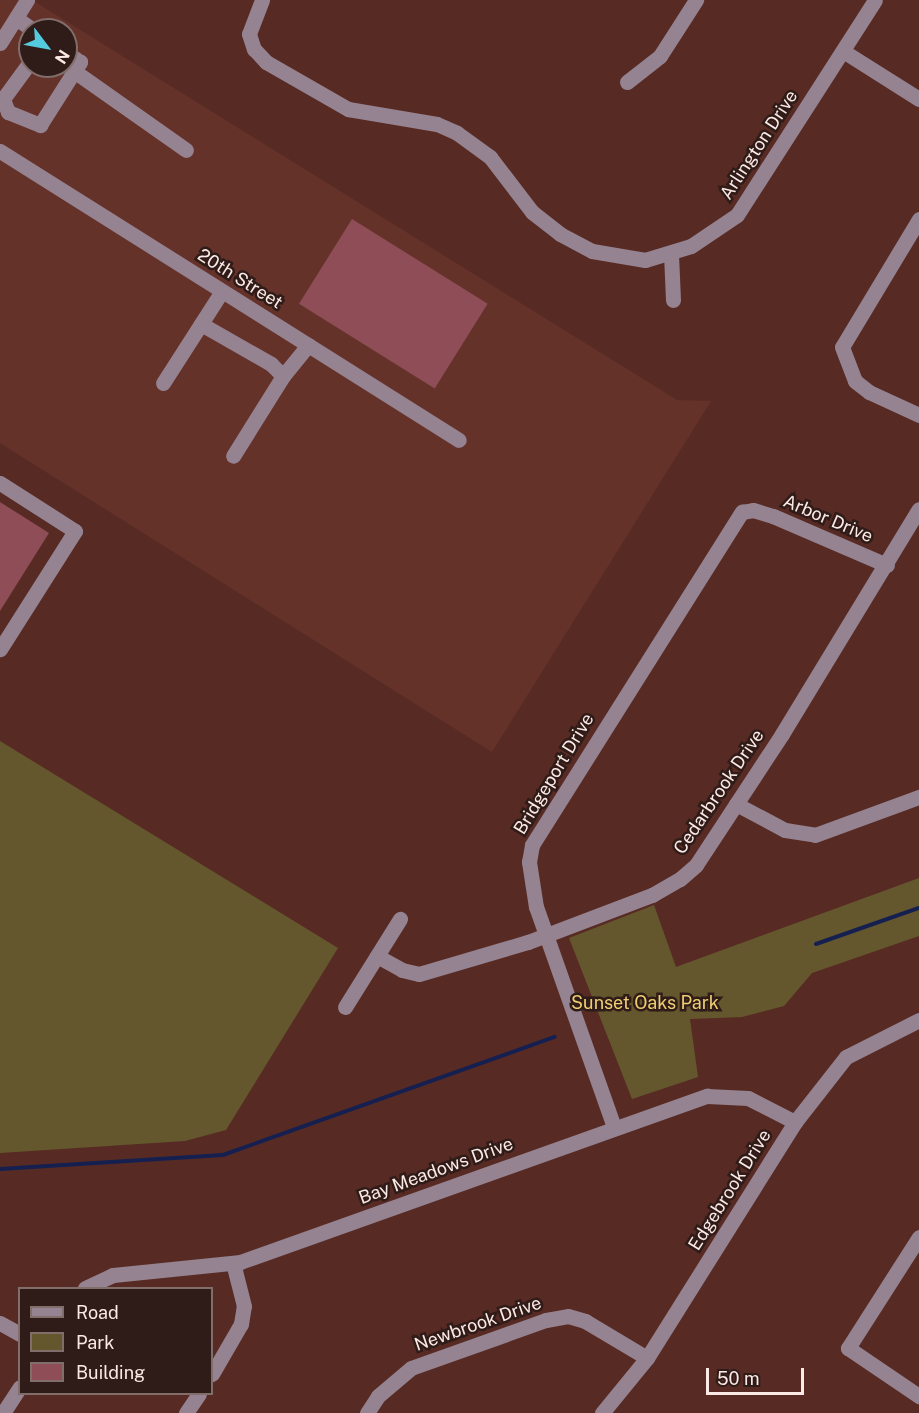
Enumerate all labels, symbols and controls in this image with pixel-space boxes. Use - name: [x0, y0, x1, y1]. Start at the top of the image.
- north arrow: [18, 18, 78, 78]
- text: N: [51, 46, 73, 67]
- street label: Arlington Drive: [716, 86, 802, 204]
- street label: 20th Street: [194, 244, 286, 314]
- street label: Arbor Drive: [780, 490, 876, 548]
- street label: Bridgeport Drive: [509, 710, 599, 838]
- street label: Cedarbrook Drive: [669, 726, 769, 858]
- park label: Sunset Oaks Park: [571, 992, 719, 1014]
- street label: Edgebrook Drive: [684, 1126, 776, 1254]
- street label: Bay Meadows Drive: [356, 1133, 516, 1209]
- legend: [18, 1287, 213, 1395]
- street label: Newbrook Drive: [412, 1292, 544, 1356]
- text: Road: [76, 1302, 119, 1323]
- text: Park: [76, 1332, 114, 1353]
- scale bar: [709, 1356, 806, 1394]
- text: Building: [76, 1362, 145, 1383]
- text: 50 m: [717, 1368, 760, 1389]

